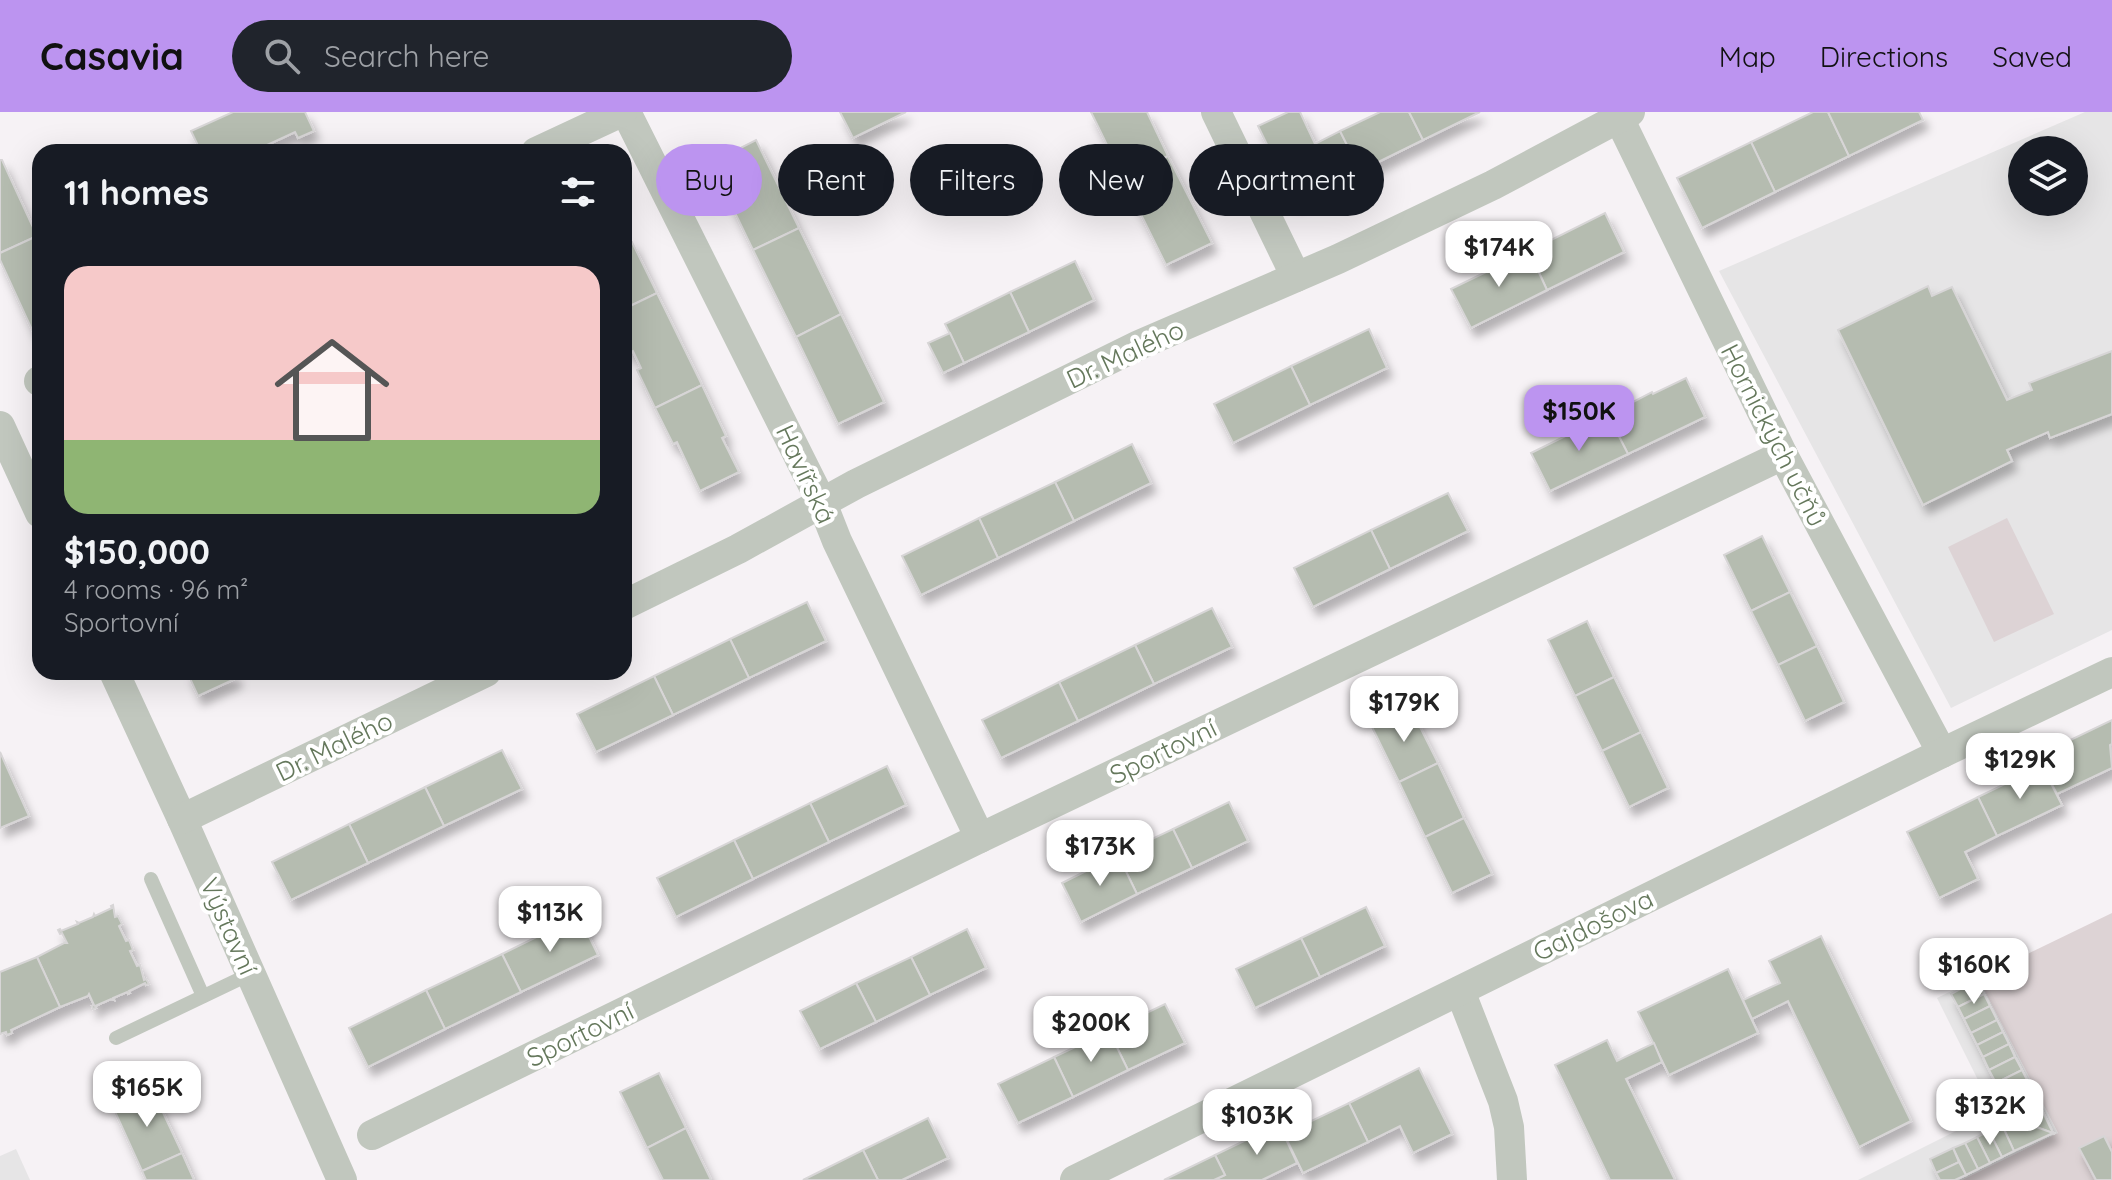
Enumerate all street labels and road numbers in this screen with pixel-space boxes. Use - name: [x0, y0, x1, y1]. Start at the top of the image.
- street label: Dr. Malého: [1061, 312, 1189, 396]
- street label: Hornických učňů: [1714, 338, 1834, 532]
- street label: Havířská: [769, 419, 843, 529]
- street label: Dr. Malého: [270, 704, 398, 788]
- street label: Sportovní: [1104, 711, 1222, 791]
- street label: Výstavní: [193, 872, 265, 980]
- street label: Gajdošova: [1527, 882, 1659, 968]
- street label: Sportovní: [521, 994, 639, 1074]

